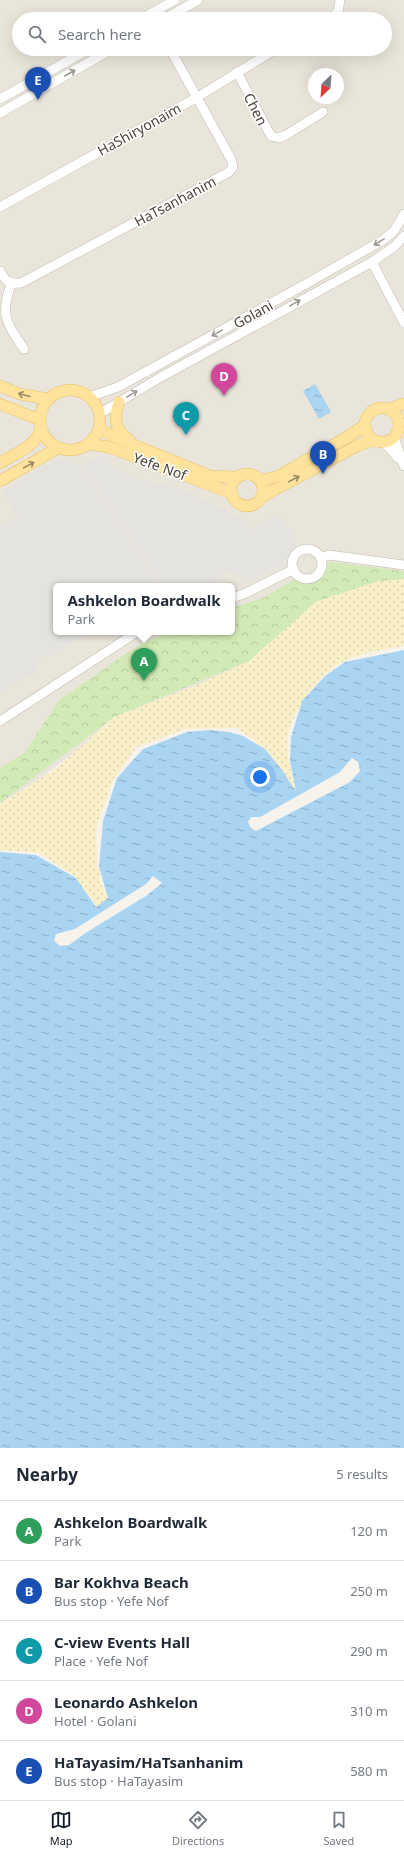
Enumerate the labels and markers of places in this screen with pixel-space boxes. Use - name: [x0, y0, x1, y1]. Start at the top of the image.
- pin: E: [25, 67, 51, 100]
- pin: D: [211, 363, 237, 396]
- pin: C: [173, 402, 199, 435]
- pin: B: [310, 441, 336, 474]
- pin: A: [131, 648, 157, 681]

